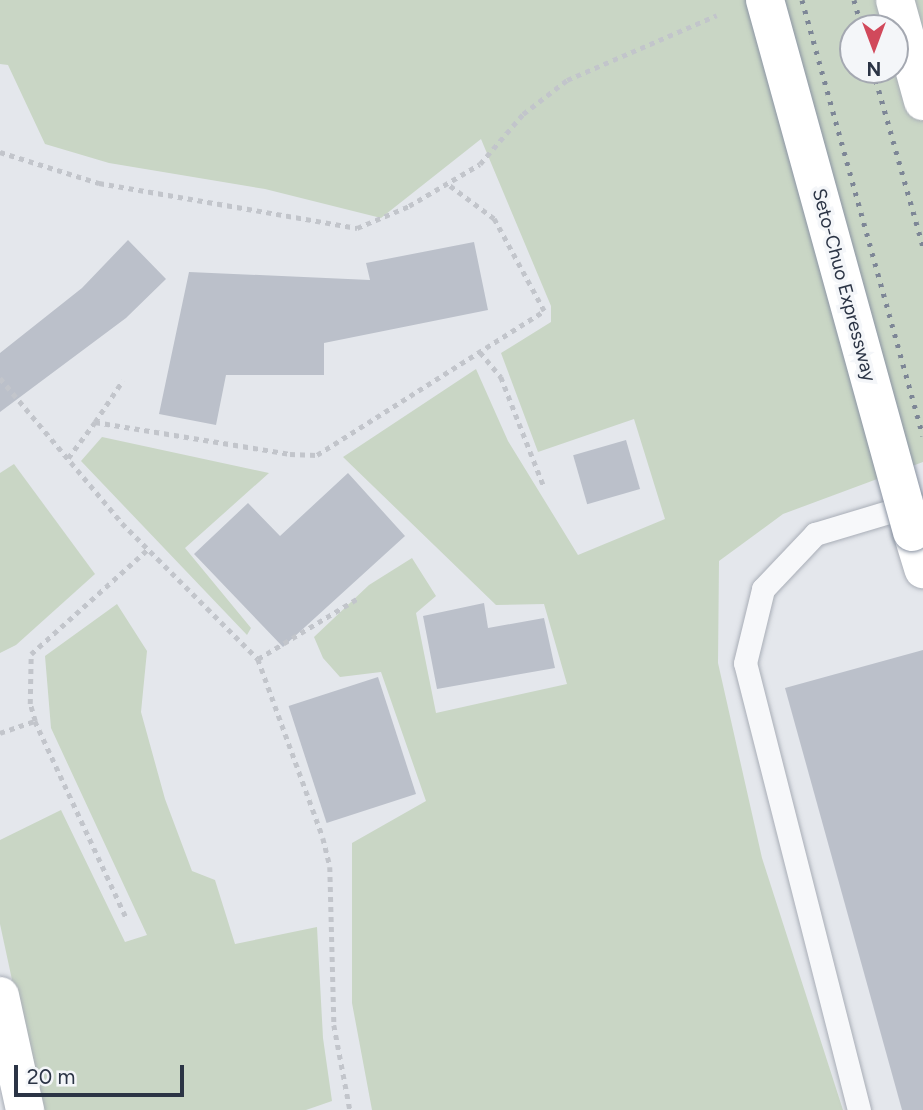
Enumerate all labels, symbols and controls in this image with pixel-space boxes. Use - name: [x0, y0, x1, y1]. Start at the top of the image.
- north arrow: [839, 14, 909, 84]
- text: N: [867, 57, 881, 80]
- street label: Seto-Chuo Expressway: [807, 186, 881, 384]
- scale bar: [18, 1050, 187, 1094]
- text: 20 m: [27, 1064, 75, 1089]

